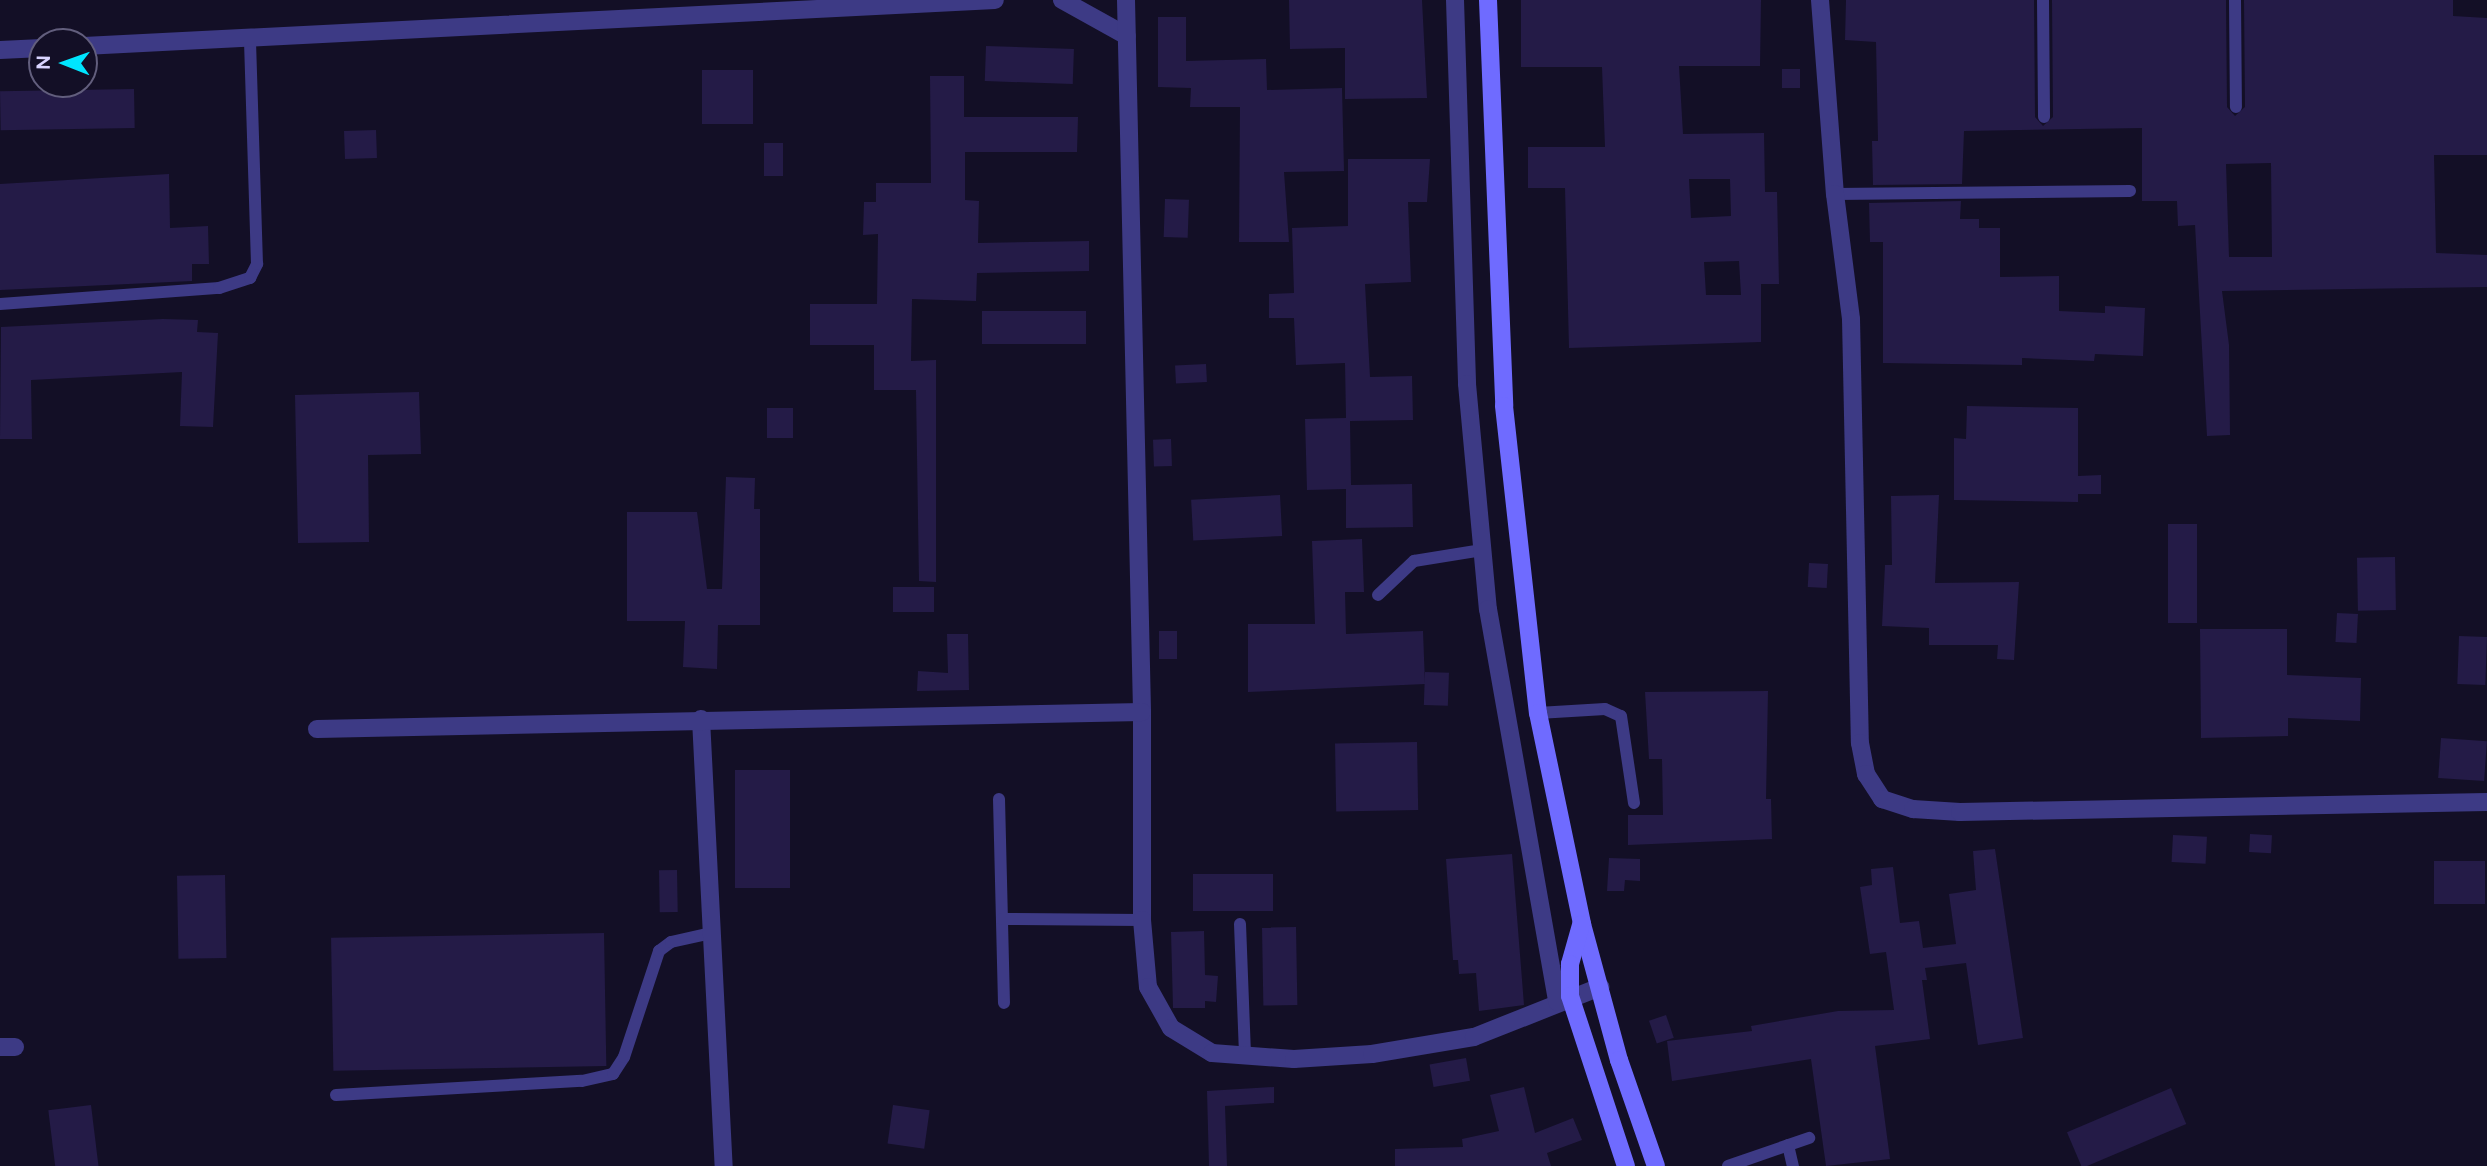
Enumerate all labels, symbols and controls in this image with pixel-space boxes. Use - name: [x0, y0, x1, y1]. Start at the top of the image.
- north arrow: [28, 28, 98, 98]
- text: N: [32, 55, 55, 70]

